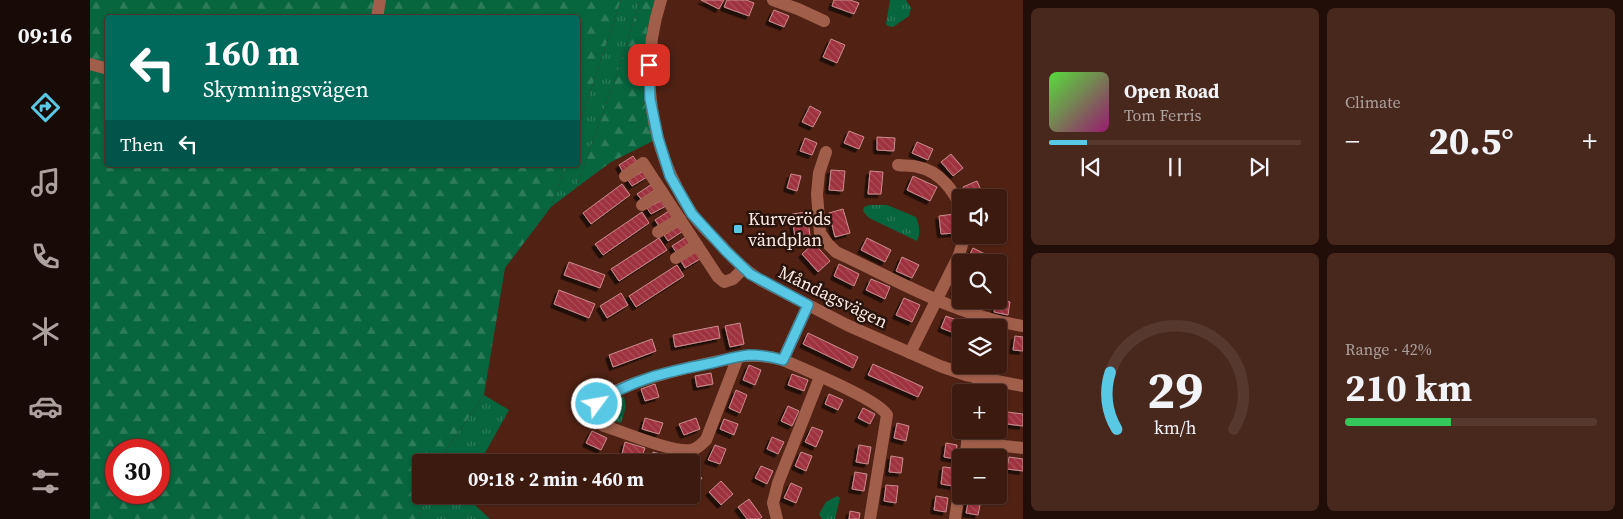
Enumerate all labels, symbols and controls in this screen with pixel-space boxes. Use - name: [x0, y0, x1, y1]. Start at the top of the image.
- text: 09:16: [18, 20, 72, 50]
- text: 160 m: [203, 29, 299, 77]
- icon: left: [120, 35, 185, 100]
- pin: [628, 44, 670, 86]
- icon: arrive: [635, 51, 663, 79]
- text: Skymningsvägen: [203, 74, 369, 104]
- text: Open Road: [1124, 78, 1219, 104]
- icon: directions: [28, 90, 63, 125]
- text: Climate: [1345, 91, 1401, 113]
- text: Tom Ferris: [1124, 104, 1202, 126]
- text: 20.5°: [1428, 115, 1514, 167]
- text: −: [1345, 122, 1360, 160]
- text: +: [1582, 122, 1597, 160]
- icon: left: [174, 130, 202, 158]
- text: Then: [120, 131, 164, 157]
- icon: previous: [1077, 153, 1105, 181]
- icon: pause: [1161, 153, 1189, 181]
- icon: next: [1245, 153, 1273, 181]
- icon: music: [28, 165, 63, 200]
- map controls: [952, 189, 1007, 504]
- button: sound: [952, 189, 1007, 244]
- place label: Kurveröds vändplan: [748, 206, 831, 252]
- marker: Kurveröds vändplan: [732, 223, 744, 235]
- icon: phone: [28, 239, 63, 274]
- button: search: [952, 254, 1007, 309]
- street label: Måndagsvägen: [774, 259, 892, 334]
- icon: climate: [28, 314, 63, 349]
- button: layers: [952, 319, 1007, 374]
- text: Range · 42%: [1345, 338, 1432, 360]
- text: 29: [1147, 354, 1203, 425]
- text: 210 km: [1345, 362, 1472, 414]
- position arrow: [570, 377, 622, 429]
- button: +: [952, 384, 1007, 439]
- icon: car: [28, 389, 63, 424]
- text: km/h: [1154, 415, 1197, 440]
- speed limit sign: 30: [105, 439, 170, 504]
- button: −: [952, 449, 1007, 504]
- icon: filters: [28, 464, 63, 499]
- text: 09:18 · 2 min · 460 m: [468, 466, 644, 492]

